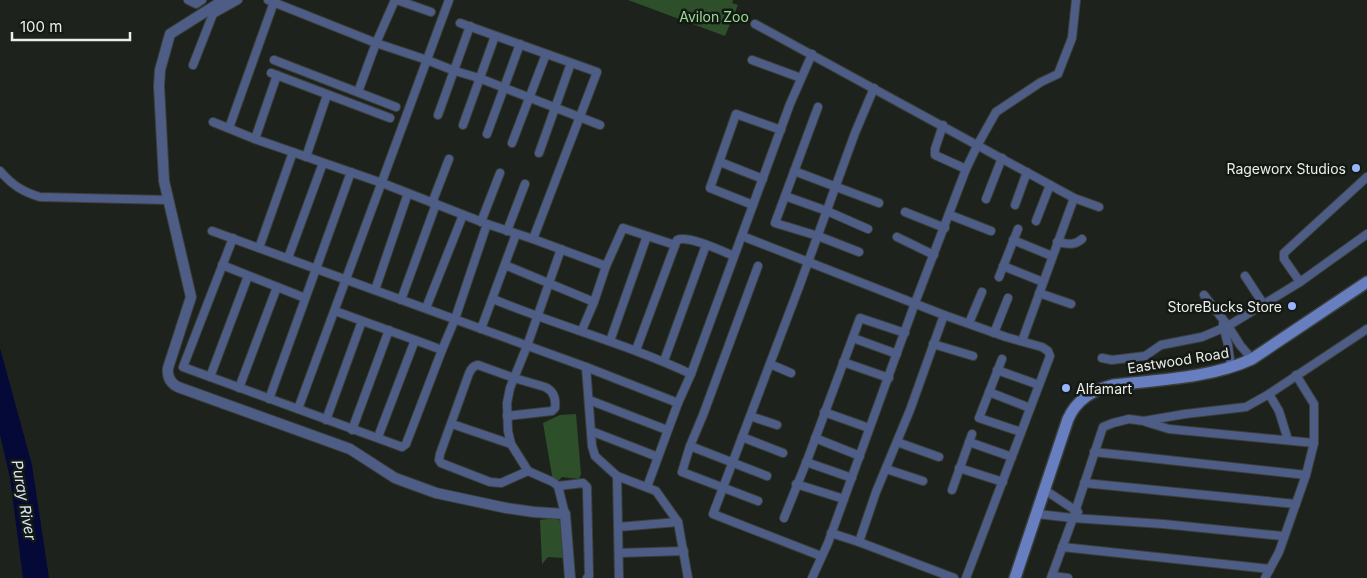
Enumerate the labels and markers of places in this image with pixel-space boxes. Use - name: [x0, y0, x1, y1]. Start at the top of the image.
- place label: Rageworx Studios: [1226, 160, 1346, 177]
- marker: Rageworx Studios: [1350, 162, 1362, 174]
- place label: StoreBucks Store: [1168, 298, 1282, 315]
- marker: StoreBucks Store: [1286, 300, 1298, 312]
- place label: Alfamart: [1076, 380, 1132, 397]
- marker: Alfamart: [1060, 382, 1072, 394]

